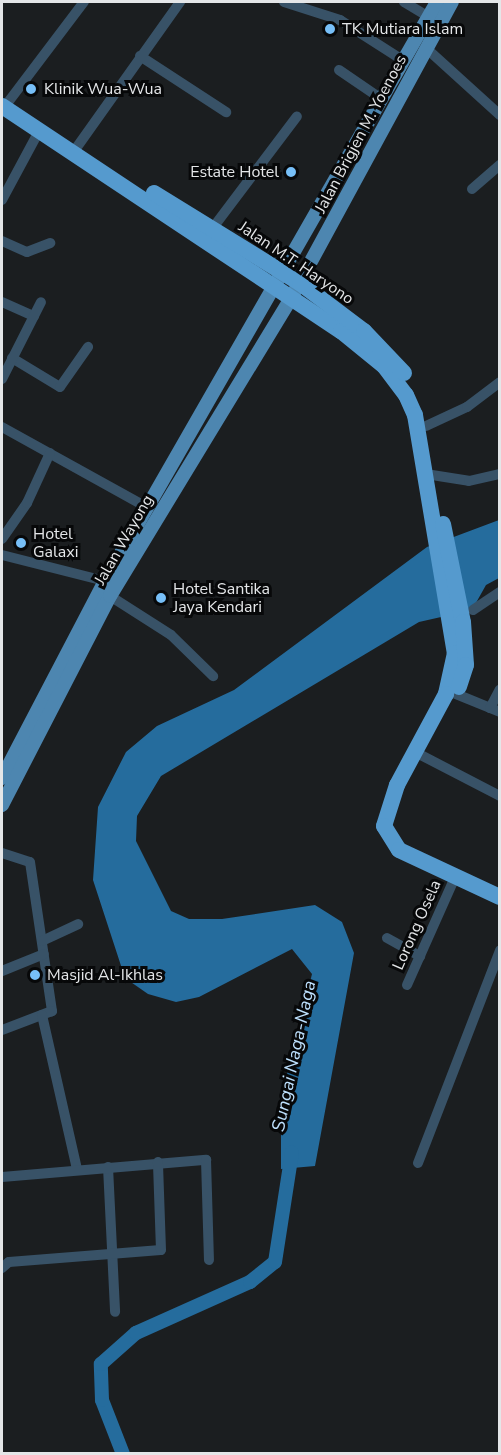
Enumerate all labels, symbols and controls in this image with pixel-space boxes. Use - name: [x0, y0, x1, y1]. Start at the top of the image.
- place label: TK Mutiara Islam: [342, 19, 463, 39]
- marker: TK Mutiara Islam: [323, 22, 337, 36]
- street label: Jalan Brigjen M. Yoenoes: [311, 52, 411, 216]
- place label: Klinik Wua-Wua: [44, 79, 162, 99]
- marker: Klinik Wua-Wua: [22, 80, 40, 98]
- place label: Estate Hotel: [190, 162, 279, 182]
- marker: Estate Hotel: [284, 165, 298, 179]
- street label: Jalan M.T. Haryono: [235, 217, 357, 309]
- street label: Jalan Wayong: [91, 492, 157, 588]
- place label: Hotel Galaxi: [33, 524, 78, 562]
- marker: Hotel Galaxi: [14, 536, 28, 550]
- place label: Hotel Santika Jaya Kendari: [173, 579, 270, 617]
- marker: Hotel Santika Jaya Kendari: [154, 591, 168, 605]
- street label: Lorong Osela: [389, 877, 445, 973]
- place label: Masjid Al-Ikhlas: [47, 965, 163, 985]
- marker: Masjid Al-Ikhlas: [28, 968, 42, 982]
- water label: Sungai Naga-Naga: [267, 979, 321, 1133]

